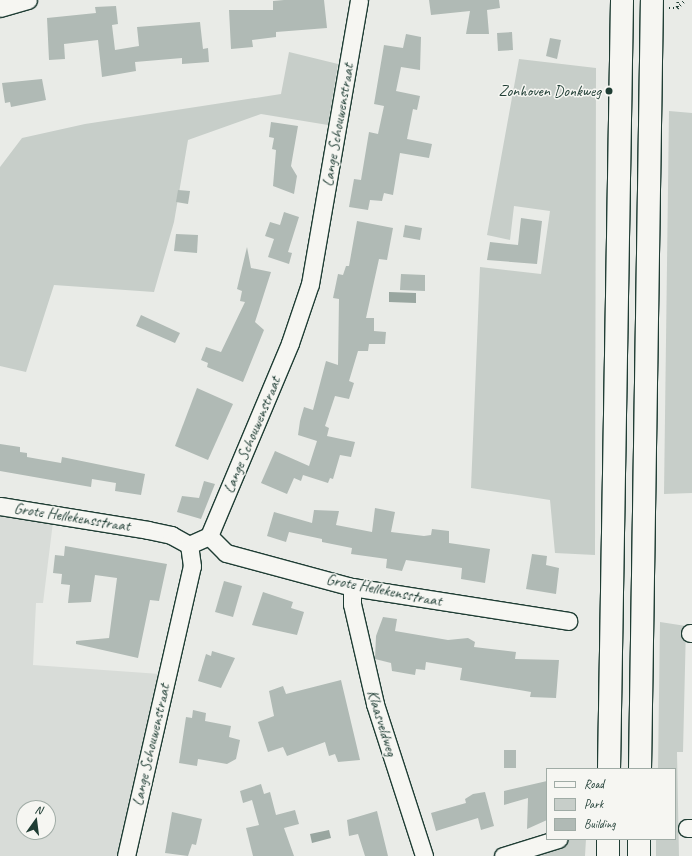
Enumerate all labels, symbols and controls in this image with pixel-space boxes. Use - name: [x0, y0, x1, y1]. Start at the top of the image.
- street label: Lange Schouwenstraat: [318, 63, 358, 187]
- place label: Zonhoven Donkweg: [499, 81, 601, 101]
- marker: Zonhoven Donkweg: [604, 86, 614, 96]
- street label: Lange Schouwenstraat: [219, 374, 285, 496]
- street label: Grote Hellekensstraat: [12, 498, 132, 536]
- street label: Grote Hellekensstraat: [325, 569, 443, 611]
- street label: Lange Schouwenstraat: [128, 683, 174, 807]
- street label: Klaasveldweg: [363, 688, 401, 758]
- legend: [546, 768, 676, 840]
- text: Road: [584, 776, 604, 792]
- text: Park: [584, 796, 603, 812]
- north arrow: [16, 800, 56, 840]
- text: N: [34, 802, 44, 817]
- text: Building: [584, 816, 616, 832]

